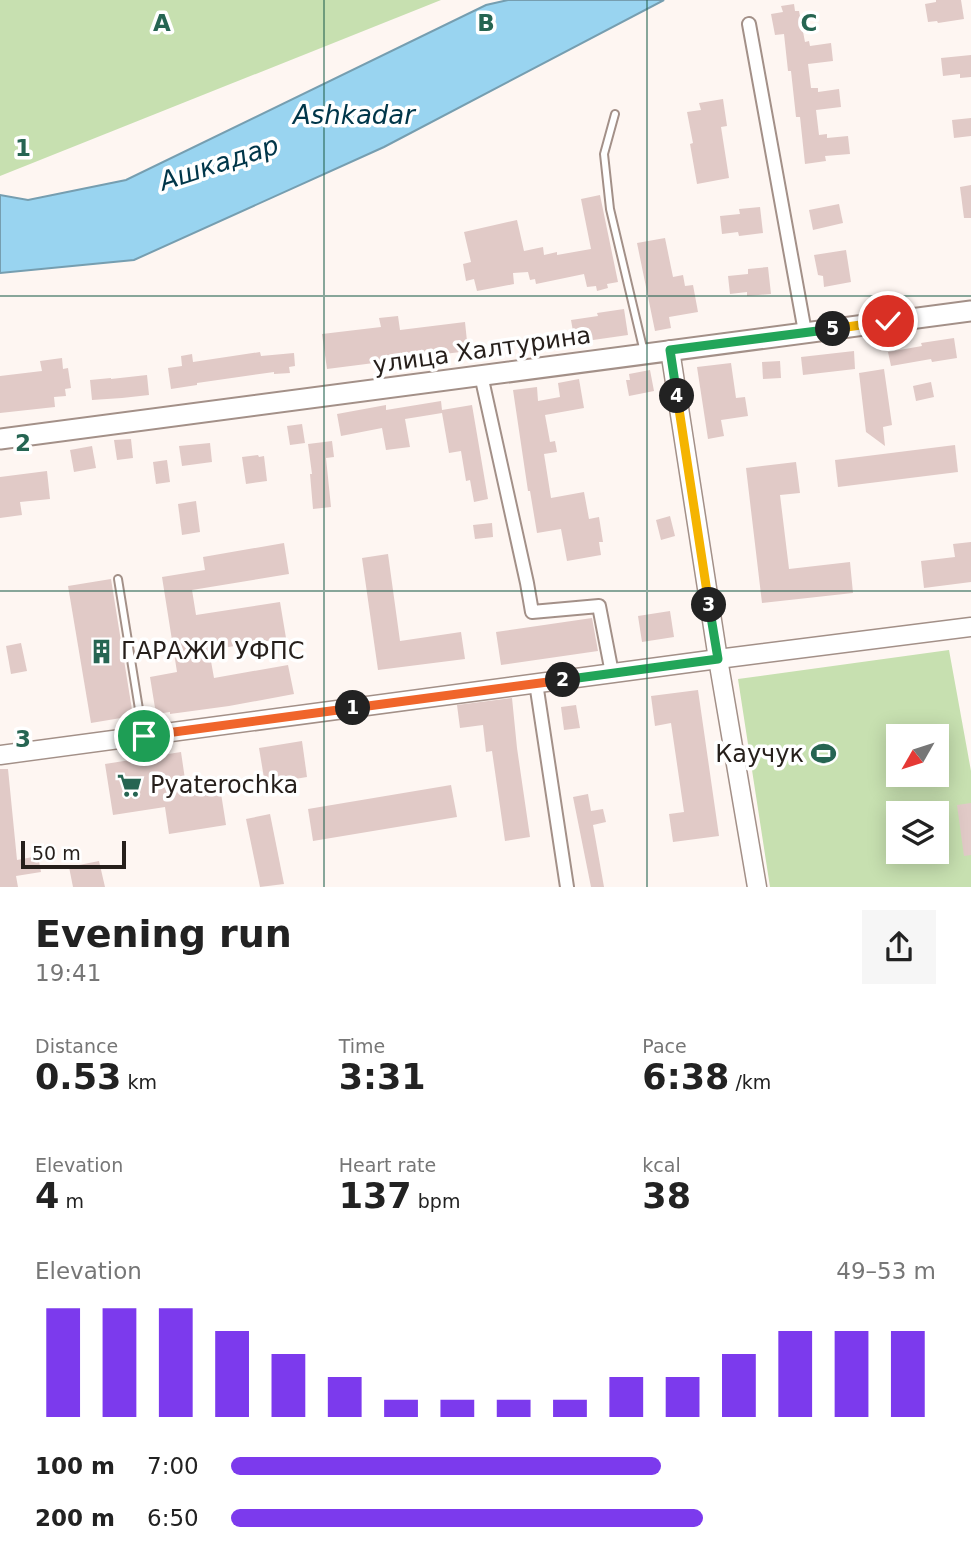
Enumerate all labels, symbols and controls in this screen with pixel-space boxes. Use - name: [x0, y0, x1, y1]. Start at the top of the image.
- text: A: [153, 10, 171, 36]
- text: B: [477, 10, 495, 36]
- text: C: [801, 10, 817, 36]
- water label: Ashkadar: [291, 100, 417, 130]
- water label: Ашкадар: [154, 130, 282, 197]
- text: 1: [15, 135, 31, 161]
- pin: [858, 291, 918, 351]
- icon: check: [869, 302, 907, 340]
- pin: 5: [816, 312, 850, 346]
- text: 5: [826, 317, 839, 339]
- street label: улица Халтурина: [371, 321, 593, 379]
- pin: 4: [660, 378, 694, 414]
- text: 4: [670, 384, 683, 406]
- text: 2: [15, 430, 31, 456]
- pin: 3: [692, 588, 726, 622]
- text: 3: [702, 593, 715, 615]
- building icon: ГАРАЖИ УФПС: [87, 637, 115, 665]
- place label: ГАРАЖИ УФПС: [121, 637, 304, 665]
- pin: 2: [546, 662, 580, 698]
- text: 2: [556, 668, 569, 690]
- pin: 1: [336, 690, 370, 726]
- text: 1: [346, 696, 359, 718]
- pin: [114, 706, 174, 766]
- icon: arrive: [125, 717, 163, 755]
- north arrow: [886, 724, 948, 788]
- map controls: [886, 724, 949, 864]
- text: 3: [15, 726, 31, 752]
- place label: Каучук: [715, 740, 804, 768]
- sports icon: Каучук: [810, 740, 838, 768]
- supermarket icon: Pyaterochka: [116, 771, 144, 799]
- place label: Pyaterochka: [150, 771, 298, 799]
- button: layers: [886, 801, 949, 864]
- scale bar: [21, 838, 126, 870]
- text: 50 m: [32, 842, 81, 864]
- button: share: [862, 910, 936, 984]
- text: Evening run: [35, 912, 292, 956]
- text: 19:41: [35, 960, 101, 986]
- text: Distance: [35, 1035, 118, 1057]
- text: Time: [339, 1035, 385, 1057]
- text: Pace: [642, 1035, 687, 1057]
- text: 0.53: [35, 1057, 121, 1097]
- text: 3:31: [339, 1057, 426, 1097]
- text: 6:38: [642, 1057, 729, 1097]
- text: km: [121, 1071, 157, 1093]
- text: /km: [729, 1071, 771, 1093]
- text: Elevation: [35, 1154, 123, 1176]
- text: Heart rate: [339, 1154, 436, 1176]
- text: kcal: [642, 1154, 681, 1176]
- text: 4: [35, 1176, 59, 1216]
- text: 137: [339, 1176, 412, 1216]
- text: 38: [642, 1176, 691, 1216]
- text: m: [59, 1190, 84, 1212]
- text: bpm: [412, 1190, 460, 1212]
- text: Elevation: [35, 1258, 142, 1284]
- text: 49–53 m: [836, 1258, 936, 1284]
- text: 100 m: [35, 1453, 115, 1479]
- text: 7:00: [147, 1453, 199, 1479]
- text: 200 m: [35, 1505, 115, 1531]
- text: 6:50: [147, 1505, 199, 1531]

